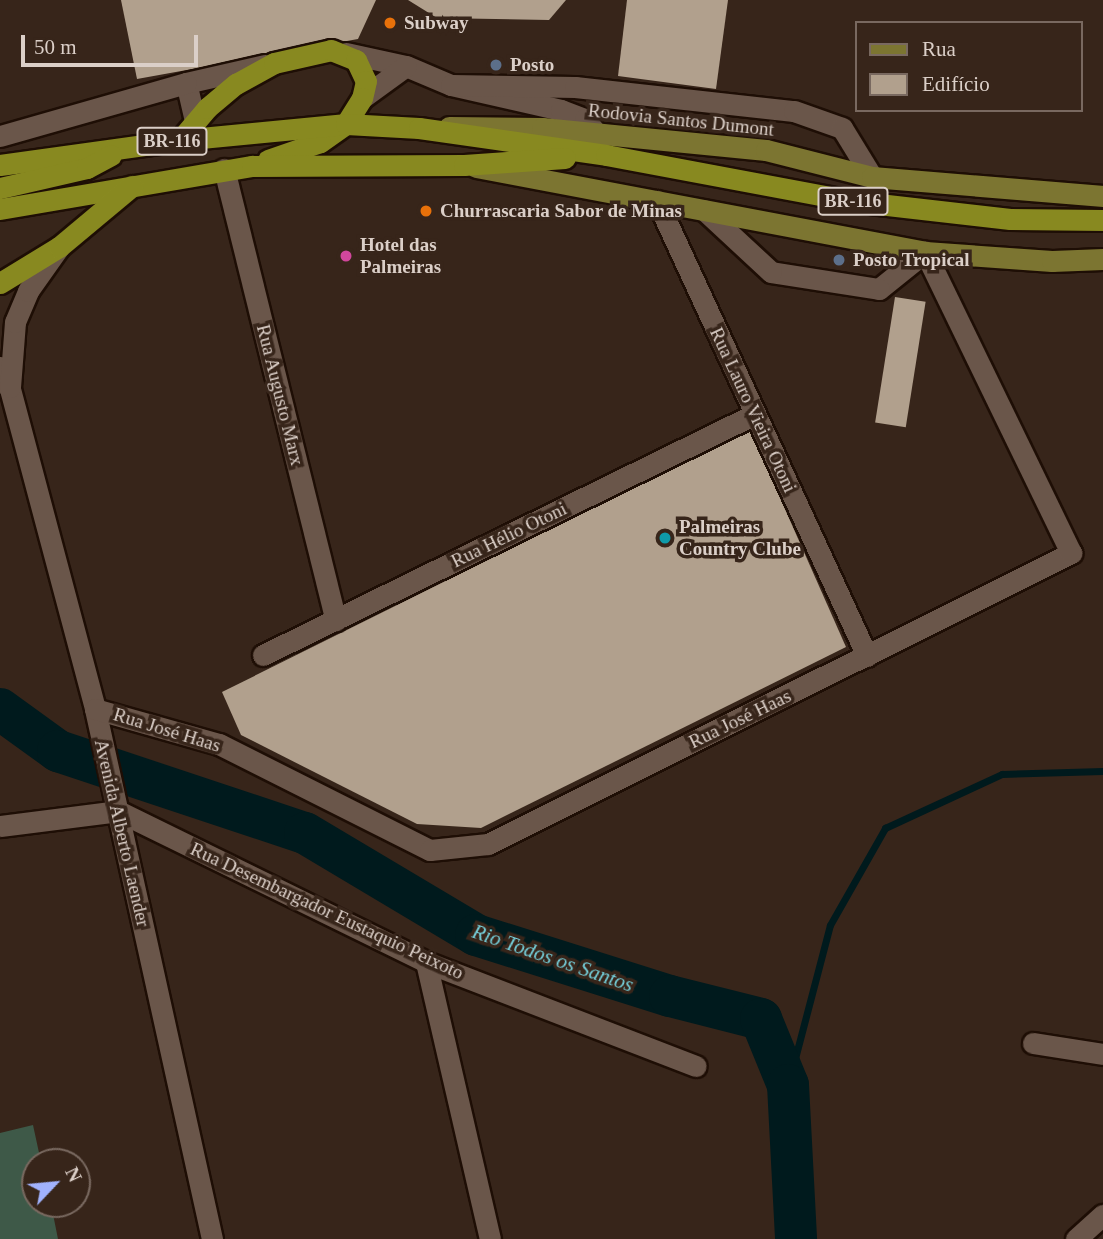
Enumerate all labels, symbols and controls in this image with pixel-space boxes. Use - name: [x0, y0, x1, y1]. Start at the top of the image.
- place label: Subway: [404, 12, 468, 34]
- marker: Subway: [382, 15, 398, 31]
- scale bar: [24, 21, 201, 65]
- legend: [855, 21, 1082, 112]
- text: 50 m: [34, 35, 77, 59]
- text: Rua: [922, 37, 956, 61]
- place label: Posto: [510, 54, 554, 76]
- marker: Posto: [488, 57, 504, 73]
- text: Edifício: [922, 72, 990, 96]
- street label: Rodovia Santos Dumont: [587, 99, 775, 141]
- road number: BR-116: [135, 126, 209, 156]
- road number: BR-116: [816, 186, 890, 216]
- place label: Churrascaria Sabor de Minas: [440, 200, 682, 222]
- marker: Churrascaria Sabor de Minas: [418, 203, 434, 219]
- place label: Hotel das Palmeiras: [360, 234, 441, 278]
- marker: Hotel das Palmeiras: [338, 248, 354, 264]
- place label: Posto Tropical: [853, 249, 970, 271]
- marker: Posto Tropical: [831, 252, 847, 268]
- street label: Rua Augusto Marx: [251, 322, 309, 468]
- street label: Rua Lauro Vieira Otoni: [705, 324, 801, 496]
- street label: Rua Hélio Otoni: [448, 497, 570, 573]
- place label: Palmeiras Country Clube: [679, 516, 801, 560]
- marker: Palmeiras Country Clube: [657, 530, 673, 546]
- street label: Rua José Haas: [685, 684, 795, 754]
- street label: Rua José Haas: [111, 703, 223, 757]
- street label: Avenida Alberto Laender: [89, 737, 155, 929]
- street label: Rua Desembargador Eustaquio Peixoto: [187, 838, 467, 984]
- water label: Rio Todos os Santos: [469, 919, 637, 997]
- north arrow: [21, 1148, 91, 1218]
- text: N: [61, 1164, 86, 1185]

